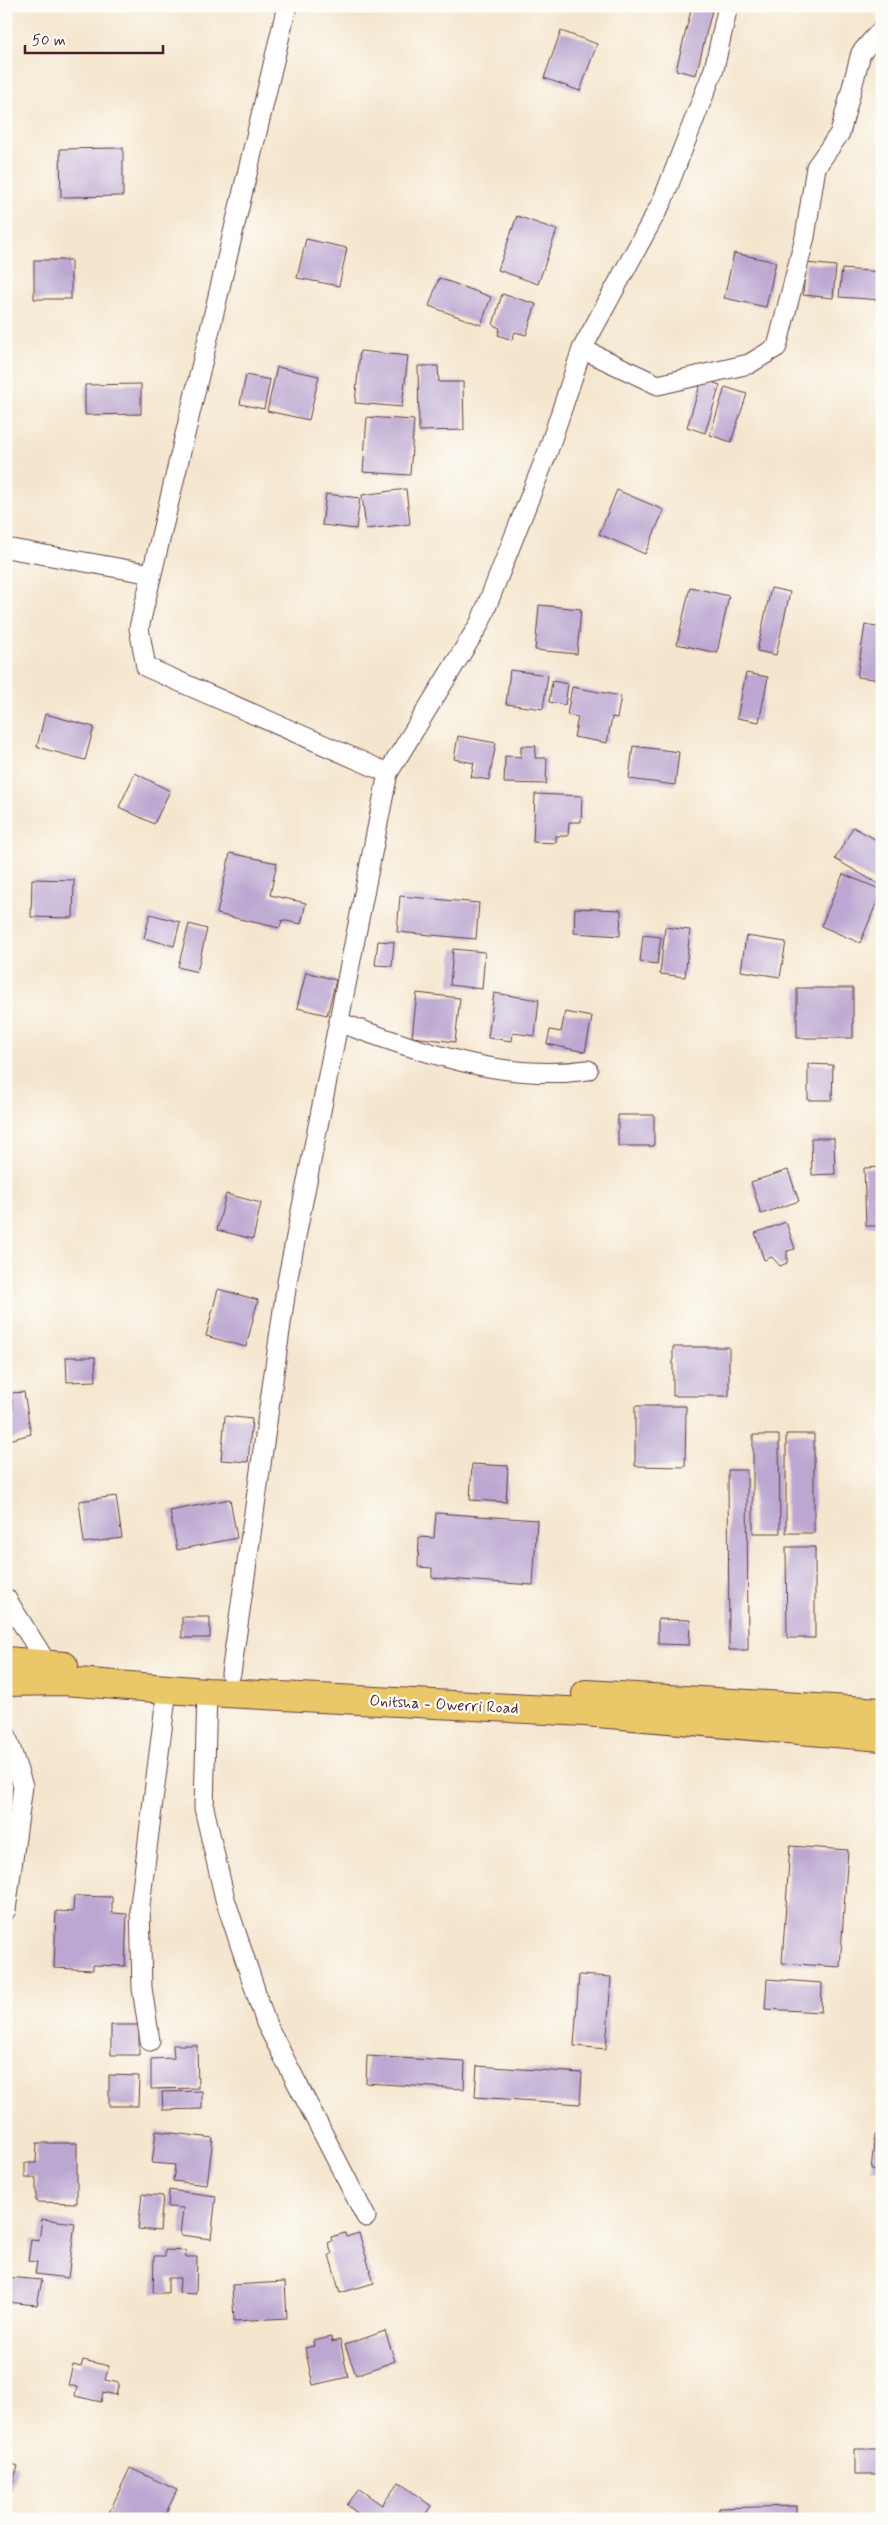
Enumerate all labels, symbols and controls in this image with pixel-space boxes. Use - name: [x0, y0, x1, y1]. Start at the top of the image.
- scale bar: [25, 22, 162, 54]
- text: 50 m: [32, 31, 66, 51]
- street label: Onitsha - Owerri Road: [369, 1691, 519, 1719]

